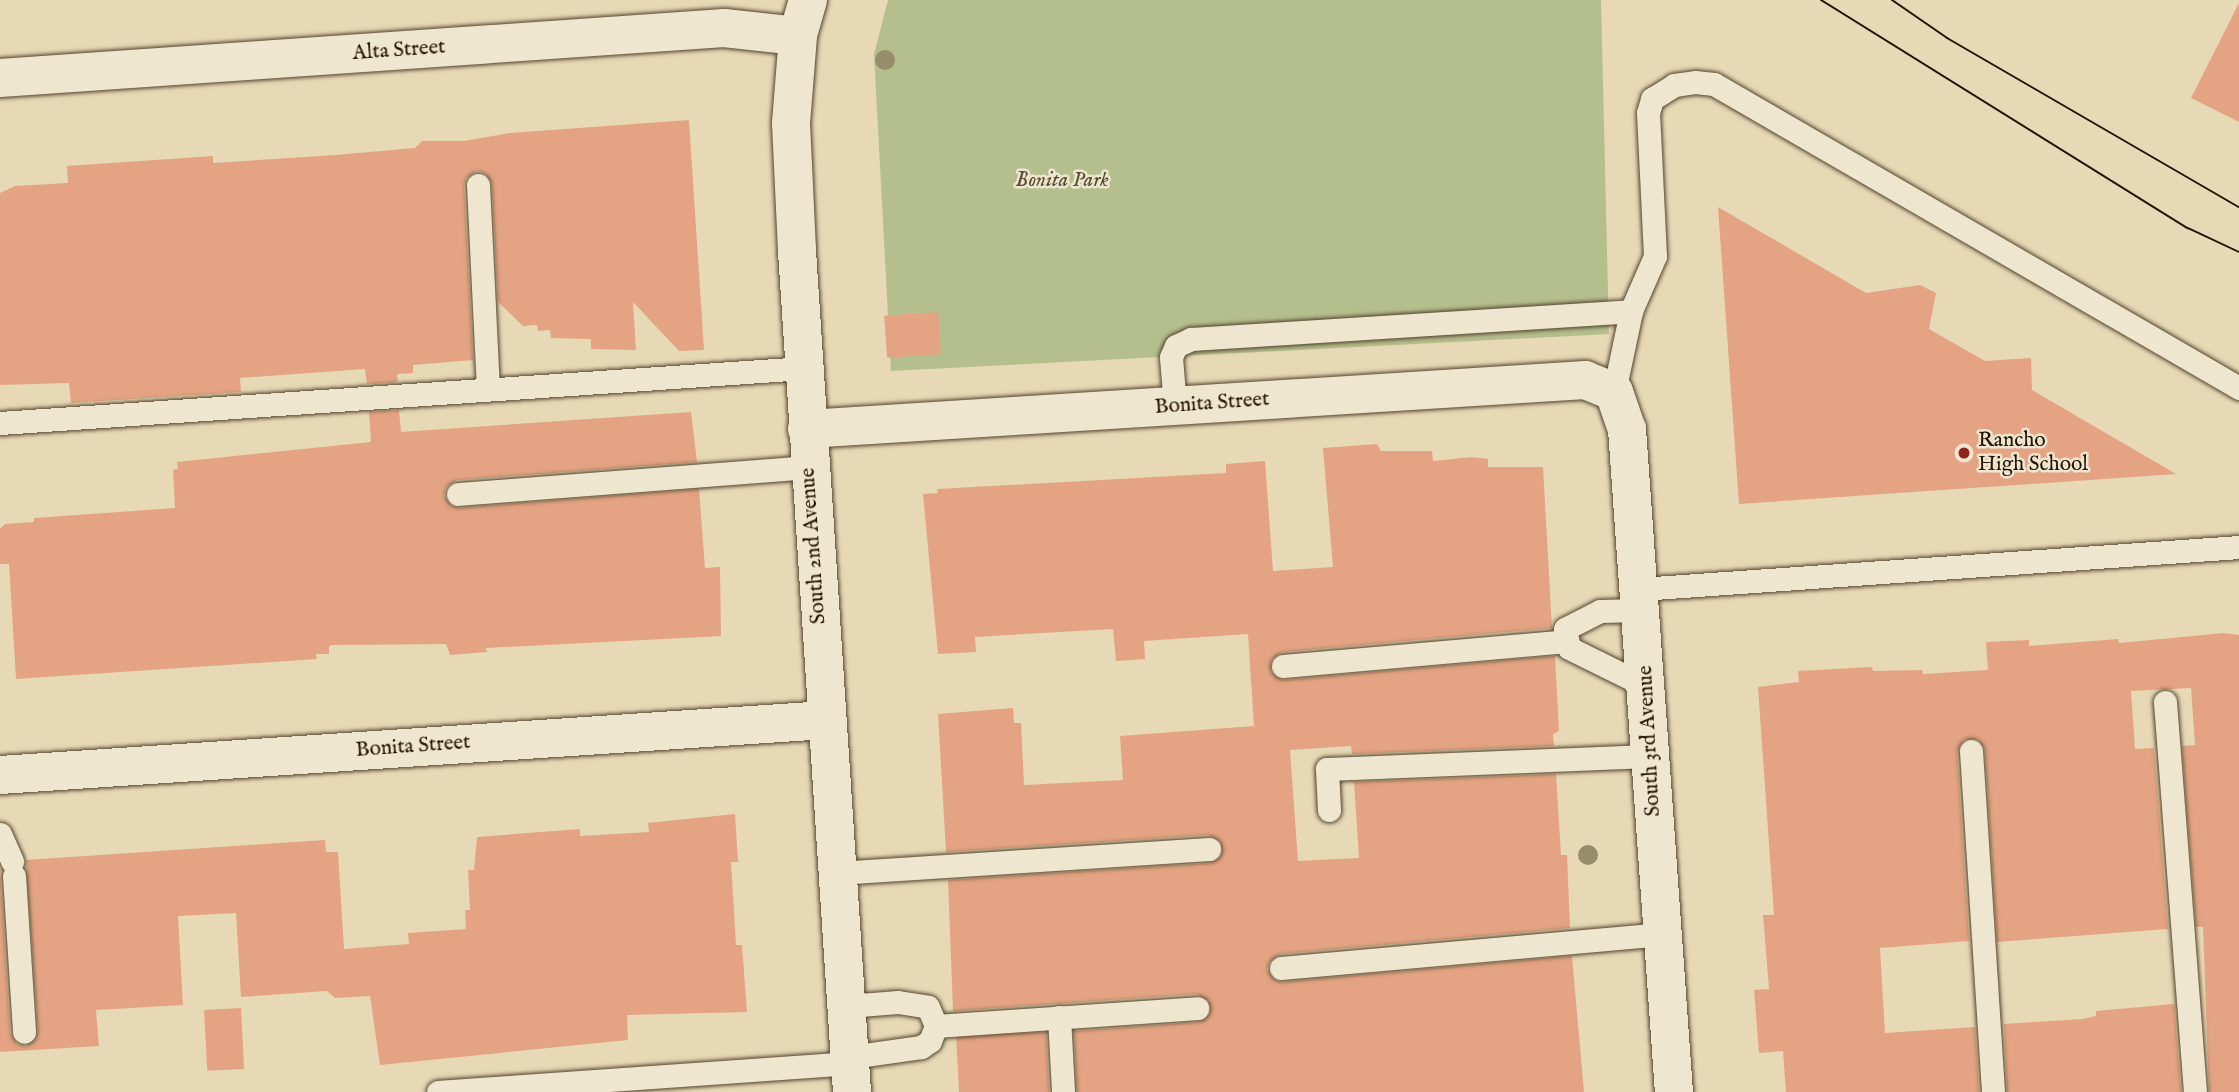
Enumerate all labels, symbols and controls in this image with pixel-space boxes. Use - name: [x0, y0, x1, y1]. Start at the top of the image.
- street label: Alta Street: [352, 35, 446, 67]
- park label: Bonita Park: [1015, 168, 1109, 194]
- street label: Bonita Street: [1154, 387, 1270, 421]
- place label: Rancho High School: [1978, 428, 2088, 478]
- marker: Rancho High School: [1956, 445, 1972, 461]
- street label: South 2nd Avenue: [796, 467, 832, 625]
- street label: South 3rd Avenue: [1633, 665, 1667, 817]
- street label: Bonita Street: [355, 730, 471, 764]

